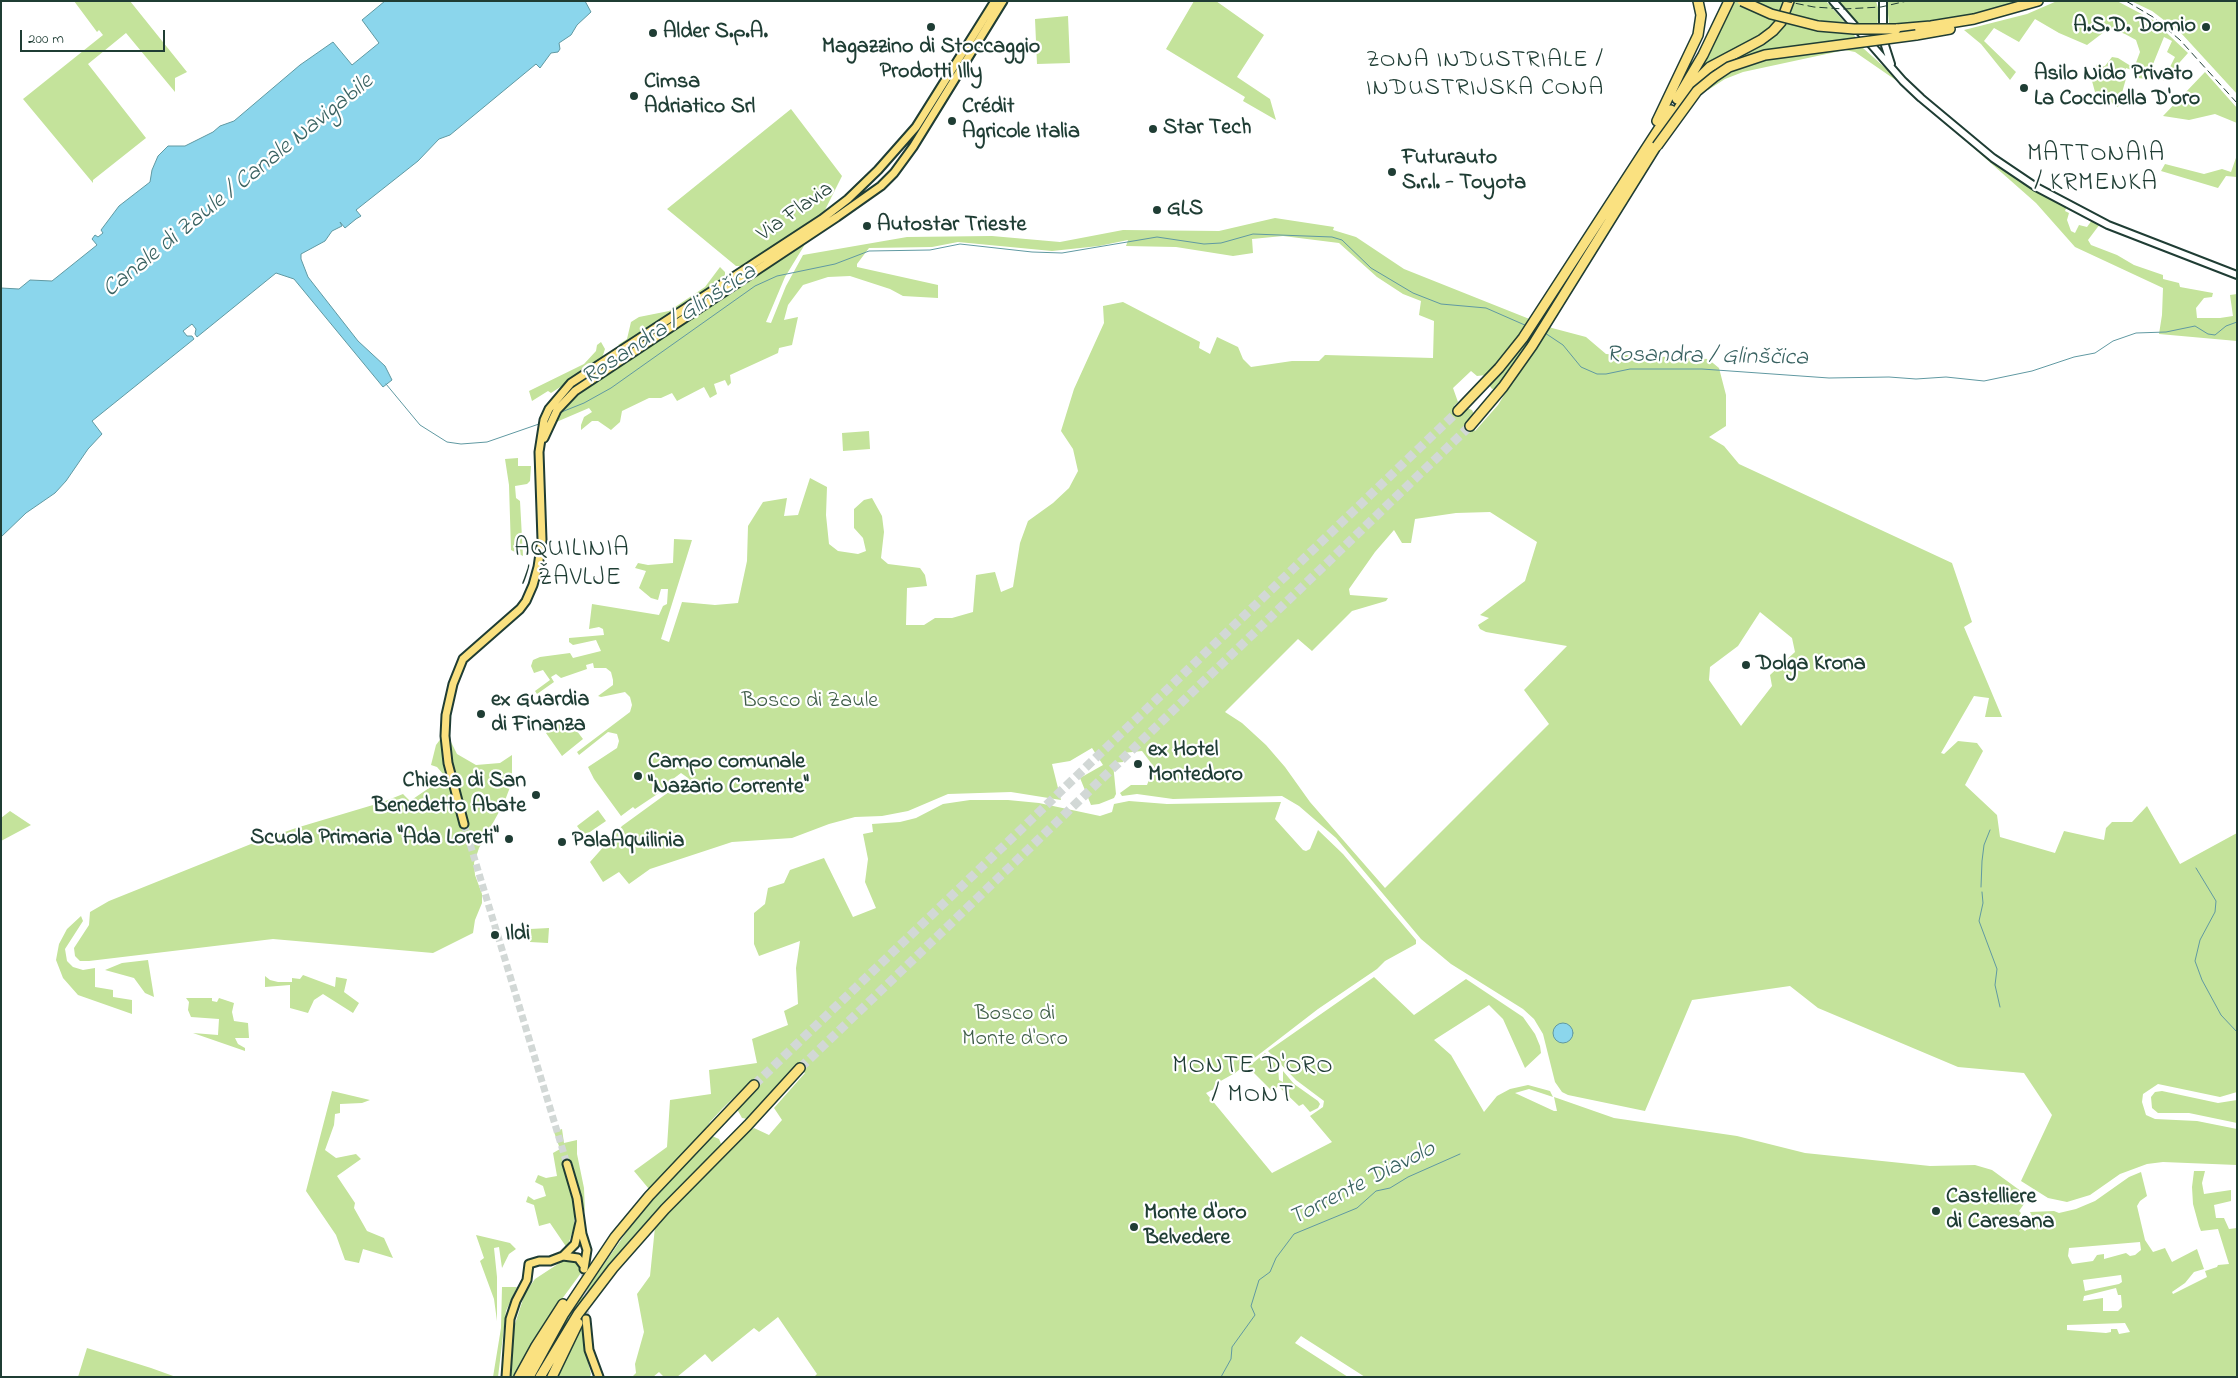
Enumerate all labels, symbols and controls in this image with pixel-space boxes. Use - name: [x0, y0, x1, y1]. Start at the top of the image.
- place label: A.S.D. Domio: [2073, 14, 2196, 40]
- scale bar: [22, 20, 168, 52]
- place label: Alder S.p.A.: [663, 20, 768, 46]
- marker: Magazzino di Stoccaggio Prodotti Illy: [925, 21, 937, 33]
- marker: A.S.D. Domio: [2200, 21, 2212, 33]
- marker: Alder S.p.A.: [647, 27, 659, 39]
- text: 200 m: [28, 28, 64, 50]
- place label: Magazzino di Stoccaggio Prodotti Illy: [822, 35, 1040, 86]
- district label: ZONA INDUSTRIALE / INDUSTRIJSKA CONA: [1364, 48, 1606, 104]
- place label: Asilo Nido Privato La Coccinella D'oro: [2034, 62, 2200, 114]
- water label: Canale di Zaule / Canale Navigabile: [98, 69, 380, 305]
- place label: Cimsa Adriatico Srl: [644, 70, 755, 122]
- marker: Asilo Nido Privato La Coccinella D'oro: [2018, 82, 2030, 94]
- marker: Cimsa Adriatico Srl: [628, 90, 640, 102]
- place label: Crédit Agricole Italia: [962, 95, 1080, 146]
- marker: Crédit Agricole Italia: [946, 115, 958, 127]
- place label: Star Tech: [1163, 116, 1251, 142]
- marker: Star Tech: [1147, 123, 1159, 135]
- district label: MATTONAIA / KRMENKA: [2026, 141, 2166, 200]
- place label: Futurauto S.r.l. - Toyota: [1402, 146, 1526, 198]
- marker: Futurauto S.r.l. - Toyota: [1386, 166, 1398, 178]
- street label: Via Flavia: [753, 177, 839, 249]
- place label: GLS: [1167, 197, 1203, 223]
- marker: GLS: [1151, 204, 1163, 216]
- place label: Autostar Trieste: [877, 213, 1026, 239]
- marker: Autostar Trieste: [861, 220, 873, 232]
- water label: Rosandra / Glinščica: [577, 259, 763, 393]
- water label: Rosandra / Glinščica: [1606, 342, 1808, 374]
- district label: AQUILINIA / ŽAVLJE: [513, 536, 631, 595]
- place label: Dolga Krona: [1756, 652, 1866, 678]
- marker: Dolga Krona: [1740, 659, 1752, 671]
- place label: ex Guardia di Finanza: [491, 688, 589, 739]
- park label: Bosco di Zaule: [742, 689, 878, 715]
- marker: ex Guardia di Finanza: [475, 708, 487, 720]
- place label: ex Hotel Montedoro: [1148, 738, 1243, 789]
- place label: Campo comunale "Nazario Corrente": [648, 750, 809, 801]
- marker: ex Hotel Montedoro: [1132, 758, 1144, 770]
- place label: Chiesa di San Benedetto Abate: [372, 769, 526, 820]
- marker: Campo comunale "Nazario Corrente": [632, 770, 644, 782]
- marker: Chiesa di San Benedetto Abate: [530, 789, 542, 801]
- place label: Scuola Primaria "Ada Loreti": [250, 826, 499, 852]
- place label: PalaAquilinia: [572, 829, 684, 855]
- marker: Scuola Primaria "Ada Loreti": [503, 833, 515, 845]
- marker: PalaAquilinia: [556, 836, 568, 848]
- place label: Ildi: [505, 922, 530, 948]
- marker: Ildi: [489, 929, 501, 941]
- park label: Bosco di Monte d'Oro: [962, 1002, 1068, 1054]
- district label: MONTE D'ORO / MONT: [1171, 1053, 1335, 1112]
- water label: Torrente Diavolo: [1285, 1136, 1441, 1234]
- place label: Castelliere di Caresana: [1946, 1185, 2054, 1236]
- place label: Monte d'oro Belvedere: [1144, 1201, 1247, 1252]
- marker: Castelliere di Caresana: [1930, 1205, 1942, 1217]
- marker: Monte d'oro Belvedere: [1128, 1221, 1140, 1233]

